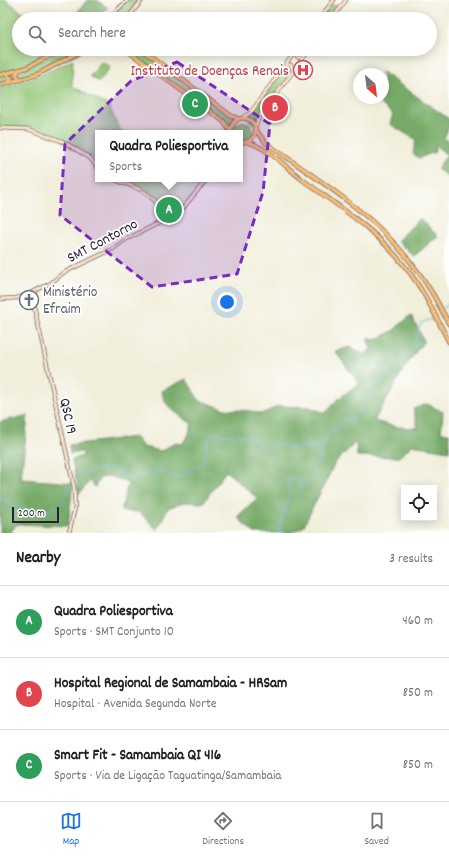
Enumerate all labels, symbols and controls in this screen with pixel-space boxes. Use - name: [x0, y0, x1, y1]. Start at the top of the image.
- search box: [12, 12, 437, 56]
- icon: search: [26, 23, 48, 45]
- text: Search here: [58, 23, 126, 45]
- hospital icon: Instituto de Doenças Renais: [292, 59, 314, 81]
- place label: Instituto de Doenças Renais: [130, 61, 289, 83]
- north arrow: [353, 68, 389, 104]
- pin: C: [182, 89, 208, 119]
- pin: B: [262, 93, 288, 123]
- popup: [95, 130, 243, 182]
- text: Quadra Poliesportiva: [110, 136, 228, 158]
- text: Sports: [110, 158, 142, 177]
- pin: A: [156, 195, 182, 225]
- street label: SMT Contorno: [64, 214, 142, 270]
- place label: Ministério Efraim: [43, 282, 98, 321]
- church icon: Ministério Efraim: [18, 289, 40, 311]
- your location: [217, 292, 237, 312]
- street label: QSC 19: [53, 396, 82, 436]
- map controls: [401, 485, 437, 521]
- button: locate: [401, 485, 437, 521]
- scale bar: [12, 505, 59, 524]
- text: 200 m: [18, 506, 45, 522]
- text: Nearby: [16, 547, 60, 571]
- text: 3 results: [389, 550, 433, 569]
- text: Quadra Poliesportiva: [54, 601, 173, 623]
- text: A: [25, 612, 33, 631]
- text: 460 m: [402, 612, 433, 631]
- text: Sports · SMT Conjunto 10: [54, 623, 174, 642]
- text: Hospital Regional de Samambaia - HRSam: [54, 673, 287, 695]
- text: B: [26, 684, 32, 703]
- text: 850 m: [403, 684, 433, 703]
- text: Hospital · Avenida Segunda Norte: [54, 695, 216, 714]
- text: Smart Fit - Samambaia QI 416: [54, 745, 221, 767]
- text: C: [26, 756, 32, 775]
- text: 850 m: [403, 756, 433, 775]
- text: Sports · Via de Ligação Taguatinga/Samambaia: [54, 767, 281, 786]
- tab: Map: [60, 810, 82, 850]
- tab: Directions: [202, 810, 244, 850]
- tab: Saved: [364, 810, 389, 850]

